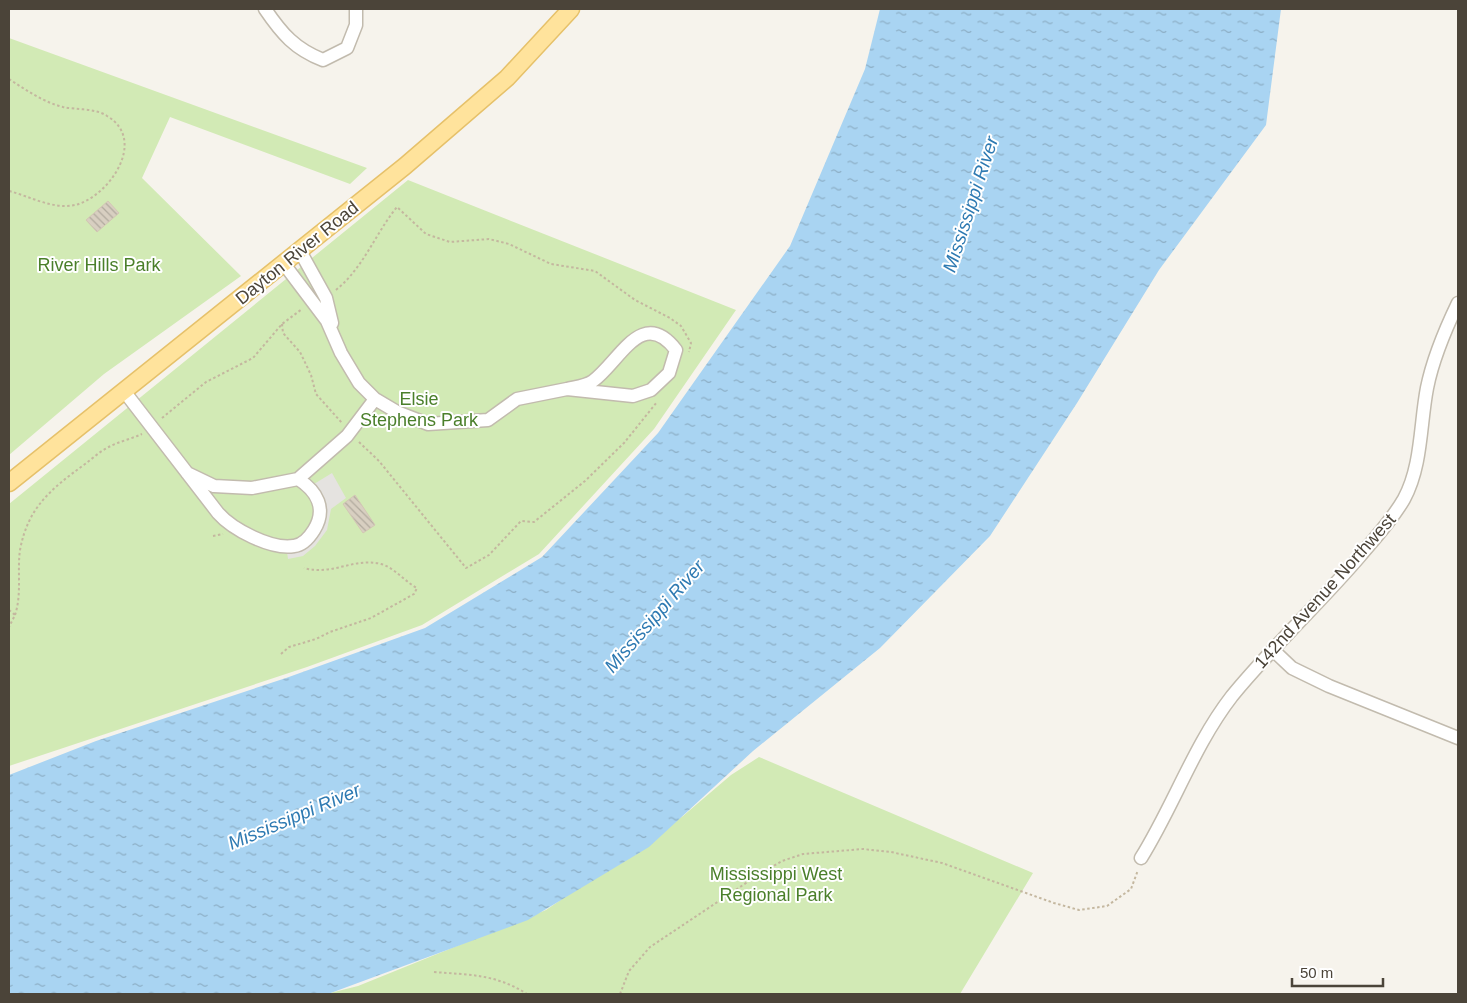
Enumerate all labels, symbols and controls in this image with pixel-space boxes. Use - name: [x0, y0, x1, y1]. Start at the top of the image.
- water label: Mississippi River: [939, 133, 1003, 275]
- street label: Dayton River Road: [232, 197, 362, 309]
- park label: River Hills Park: [37, 255, 162, 275]
- park label: Elsie Stephens Park: [360, 389, 479, 430]
- street label: 142nd Avenue Northwest: [1250, 510, 1400, 672]
- water label: Mississippi River: [600, 556, 709, 677]
- water label: Mississippi River: [225, 779, 364, 854]
- park label: Mississippi West Regional Park: [710, 864, 842, 905]
- scale bar: [1292, 956, 1383, 988]
- text: 50 m: [1300, 964, 1333, 981]

